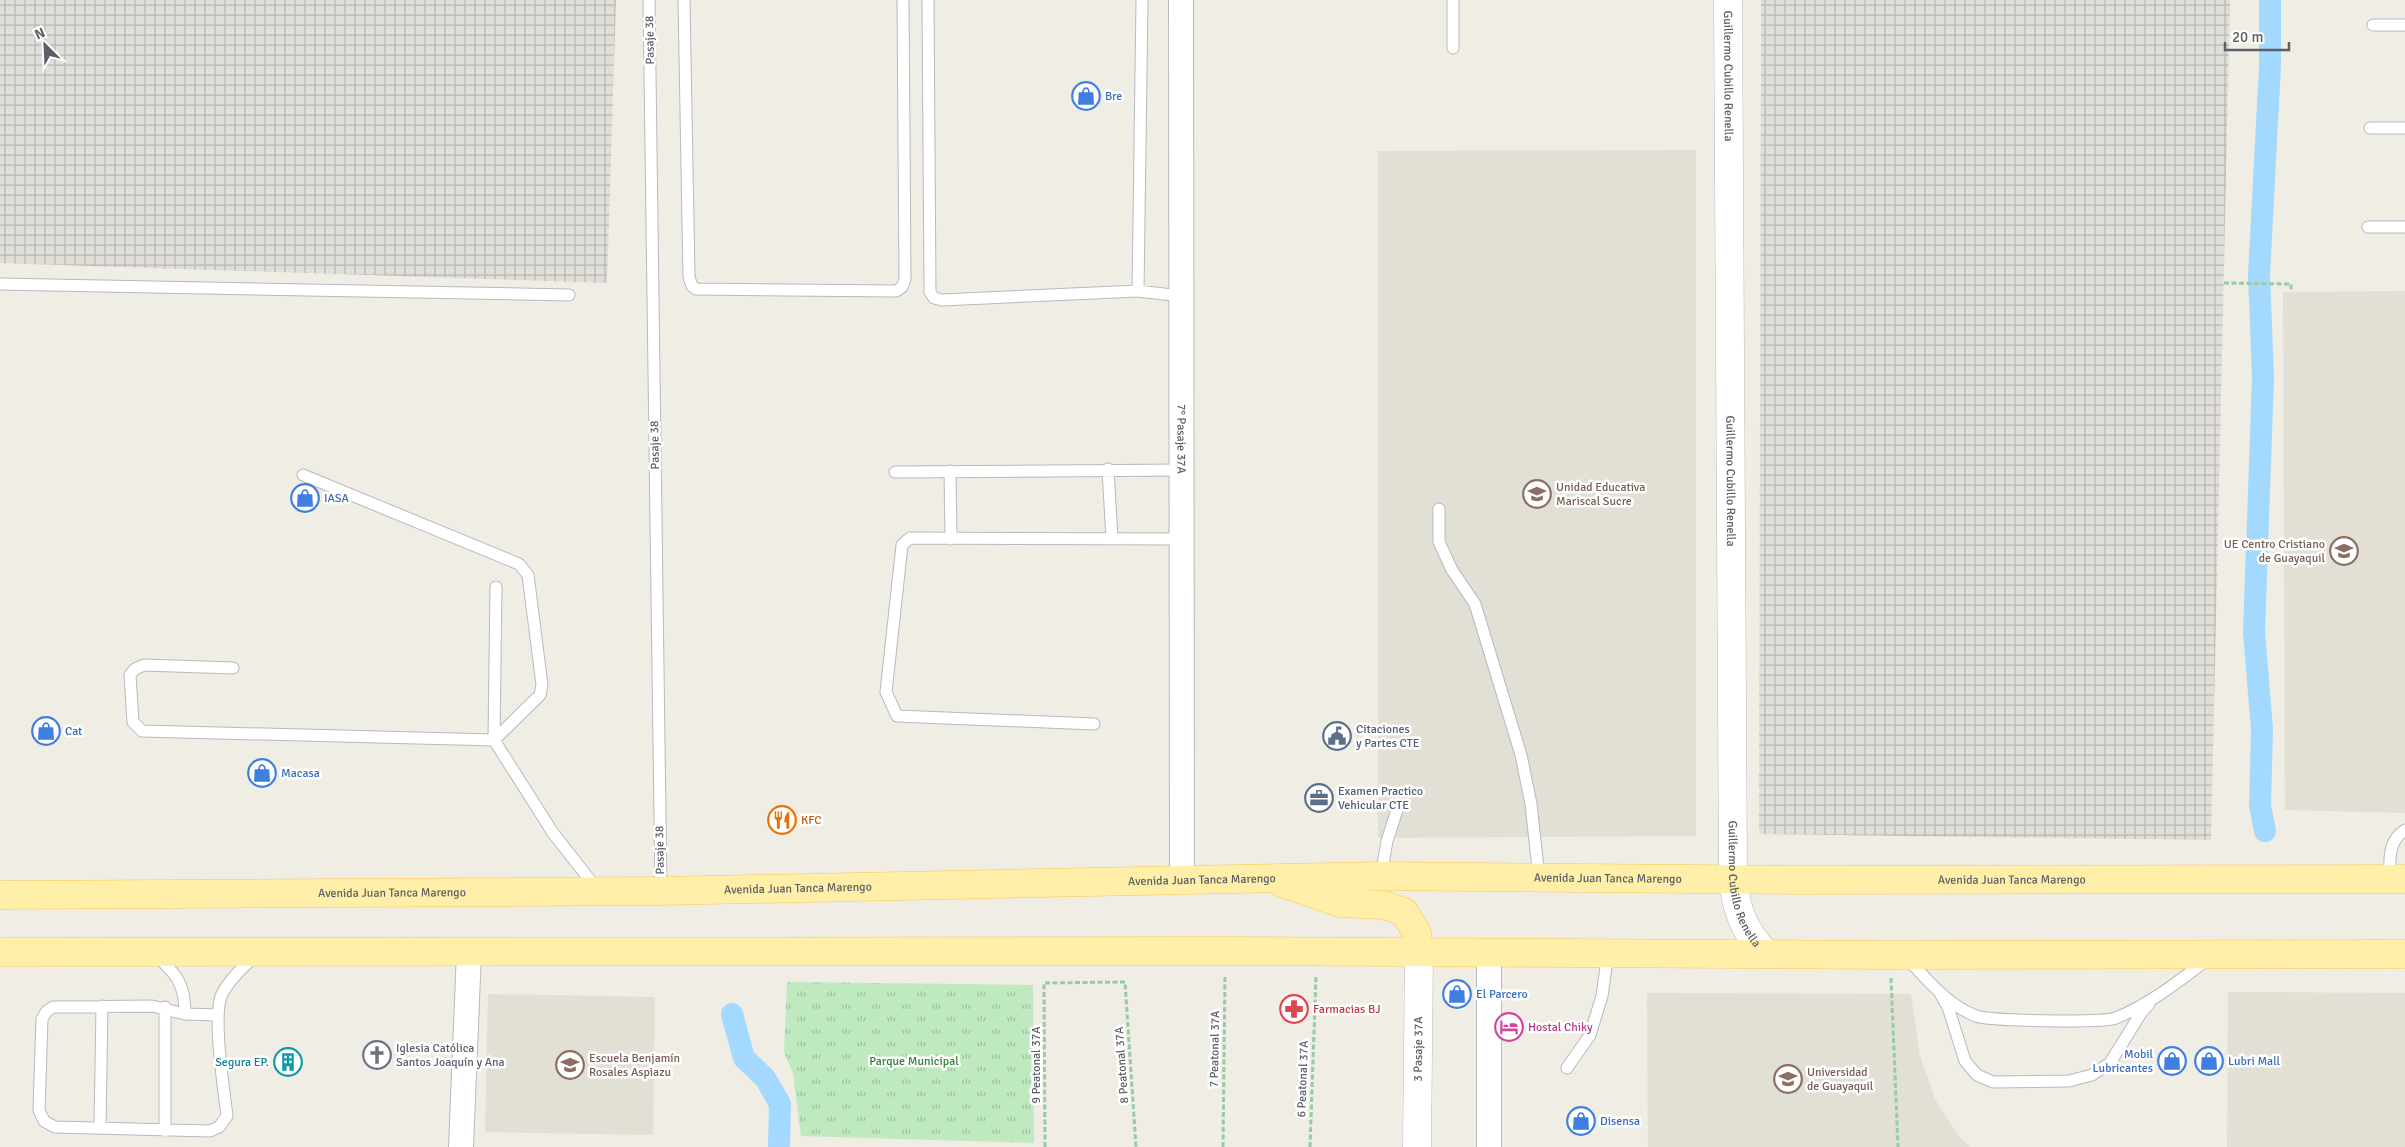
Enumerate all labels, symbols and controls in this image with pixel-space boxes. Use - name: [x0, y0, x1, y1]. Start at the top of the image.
- street label: Guillermo Cubillo Renella: [1721, 10, 1736, 142]
- street label: Pasaje 38: [642, 15, 658, 65]
- north arrow: [20, 20, 70, 70]
- scale bar: [2225, 20, 2289, 52]
- text: N: [32, 24, 48, 43]
- text: 20 m: [2232, 28, 2263, 46]
- shop icon: Bre: [1071, 81, 1101, 111]
- place label: Bre: [1105, 89, 1122, 104]
- street label: 7° Pasaje 37A: [1174, 404, 1189, 475]
- street label: Guillermo Cubillo Renella: [1723, 415, 1739, 547]
- street label: Pasaje 38: [647, 420, 663, 470]
- school or university icon: Unidad Educativa Mariscal Sucre: [1522, 479, 1552, 509]
- place label: Unidad Educativa Mariscal Sucre: [1556, 480, 1645, 509]
- shop icon: IASA: [290, 483, 320, 513]
- place label: IASA: [324, 491, 350, 506]
- school or university icon: UE Centro Cristiano de Guayaquil: [2329, 536, 2359, 566]
- place label: UE Centro Cristiano de Guayaquil: [2224, 537, 2325, 566]
- shop icon: Cat: [31, 716, 61, 746]
- public building icon: Citaciones y Partes CTE: [1322, 721, 1352, 751]
- place label: Citaciones y Partes CTE: [1356, 722, 1420, 751]
- place label: Cat: [65, 724, 82, 739]
- shop icon: Macasa: [247, 758, 277, 788]
- place label: Macasa: [281, 766, 320, 781]
- office icon: Examen Practico Vehicular CTE: [1304, 783, 1334, 813]
- place label: Examen Practico Vehicular CTE: [1338, 784, 1423, 813]
- restaurant icon: KFC: [767, 805, 797, 835]
- place label: KFC: [801, 813, 822, 828]
- street label: Guillermo Cubillo Renella: [1725, 820, 1764, 950]
- street label: Pasaje 38: [652, 825, 668, 875]
- street label: Avenida Juan Tanca Marengo: [1534, 870, 1682, 886]
- street label: Avenida Juan Tanca Marengo: [1128, 871, 1276, 889]
- street label: Avenida Juan Tanca Marengo: [1938, 872, 2086, 887]
- street label: Avenida Juan Tanca Marengo: [724, 879, 872, 897]
- street label: Avenida Juan Tanca Marengo: [318, 885, 466, 901]
- shop icon: El Parcero: [1442, 979, 1472, 1009]
- place label: El Parcero: [1476, 987, 1528, 1002]
- pharmacy icon: Farmacias BJ: [1279, 994, 1309, 1024]
- place label: Farmacias BJ: [1313, 1002, 1381, 1017]
- street label: 7 Peatonal 37A: [1207, 1010, 1223, 1088]
- hotel icon: Hostal Chiky: [1494, 1012, 1524, 1042]
- street label: 3 Pasaje 37A: [1410, 1016, 1426, 1082]
- place label: Hostal Chiky: [1528, 1020, 1593, 1035]
- street label: 8 Peatonal 37A: [1112, 1025, 1132, 1104]
- street label: 9 Peatonal 37A: [1029, 1026, 1044, 1103]
- church icon: Iglesia Católica Santos Joaquín y Ana: [362, 1040, 392, 1070]
- street label: 6 Peatonal 37A: [1294, 1040, 1312, 1118]
- place label: Iglesia Católica Santos Joaquín y Ana: [396, 1041, 505, 1070]
- shop icon: Mobil Lubricantes: [2157, 1046, 2187, 1076]
- shop icon: Lubri Mall: [2194, 1046, 2224, 1076]
- building icon: Segura EP.: [273, 1047, 303, 1077]
- place label: Mobil Lubricantes: [2093, 1047, 2153, 1076]
- school or university icon: Escuela Benjamín Rosales Aspiazu: [555, 1050, 585, 1080]
- place label: Escuela Benjamín Rosales Aspiazu: [589, 1051, 680, 1080]
- park label: Parque Municipal: [869, 1054, 959, 1069]
- place label: Lubri Mall: [2228, 1054, 2281, 1069]
- place label: Segura EP.: [215, 1055, 269, 1070]
- school or university icon: Universidad de Guayaquil: [1773, 1064, 1803, 1094]
- place label: Universidad de Guayaquil: [1807, 1065, 1874, 1094]
- shop icon: Disensa: [1566, 1106, 1596, 1136]
- place label: Disensa: [1600, 1114, 1640, 1129]

